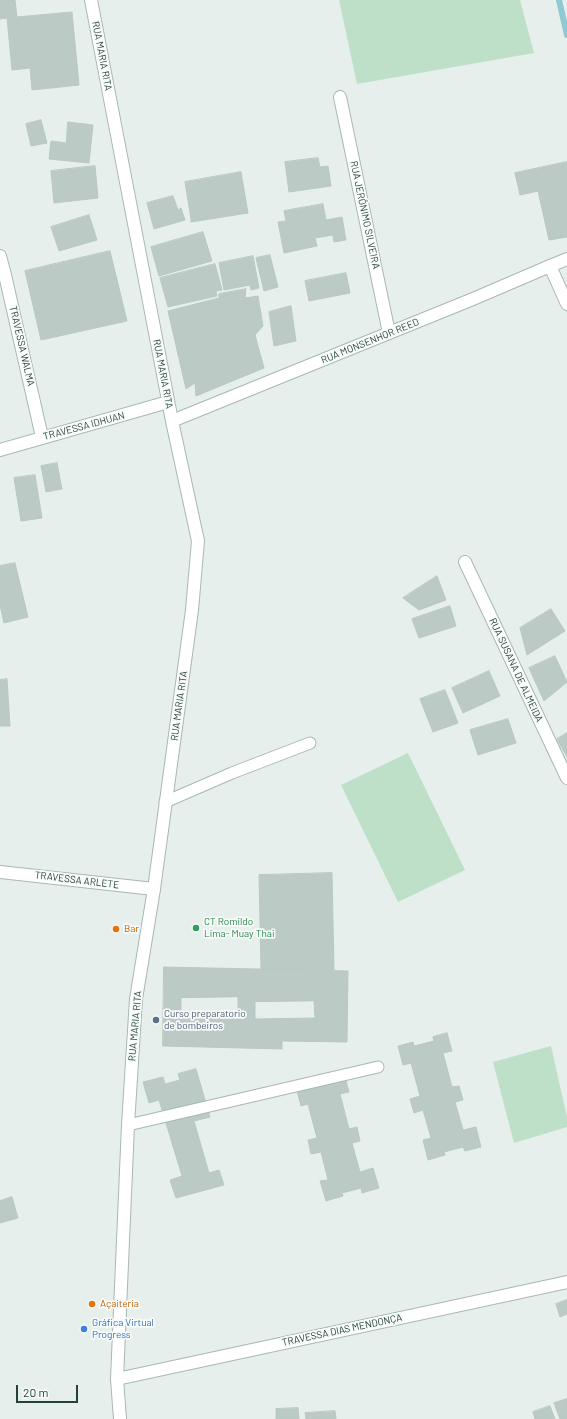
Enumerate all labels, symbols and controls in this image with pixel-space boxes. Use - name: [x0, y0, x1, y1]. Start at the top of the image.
- street label: RUA MARIA RITA: [89, 20, 115, 92]
- street label: RUA JERÔNIMO SILVEIRA: [348, 160, 382, 270]
- street label: TRAVESSA WALMA: [7, 305, 37, 387]
- street label: RUA MONSENHOR REED: [319, 316, 421, 366]
- street label: RUA MARIA RITA: [150, 338, 176, 410]
- street label: TRAVESSA IDHUAN: [42, 409, 126, 443]
- street label: RUA SUSANA DE ALMEIDA: [487, 616, 545, 724]
- street label: RUA MARIA RITA: [168, 670, 190, 742]
- street label: TRAVESSA ARLETE: [34, 869, 120, 891]
- place label: CT Romildo Lima- Muay Thai: [204, 916, 274, 940]
- place label: Bar: [124, 923, 139, 935]
- marker: CT Romildo Lima- Muay Thai: [191, 923, 201, 933]
- marker: Bar: [111, 924, 121, 934]
- street label: RUA MARIA RITA: [126, 990, 144, 1062]
- place label: Curso preparatorio de bombeiros: [164, 1008, 246, 1032]
- marker: Curso preparatorio de bombeiros: [151, 1015, 161, 1025]
- place label: Açaiteria: [100, 1298, 139, 1310]
- marker: Açaiteria: [87, 1299, 97, 1309]
- street label: TRAVESSA DIAS MENDONÇA: [281, 1311, 403, 1349]
- place label: Gráfica Virtual Progress: [92, 1317, 154, 1340]
- marker: Gráfica Virtual Progress: [79, 1324, 89, 1334]
- scale bar: [18, 1377, 80, 1403]
- text: 20 m: [23, 1385, 49, 1399]

